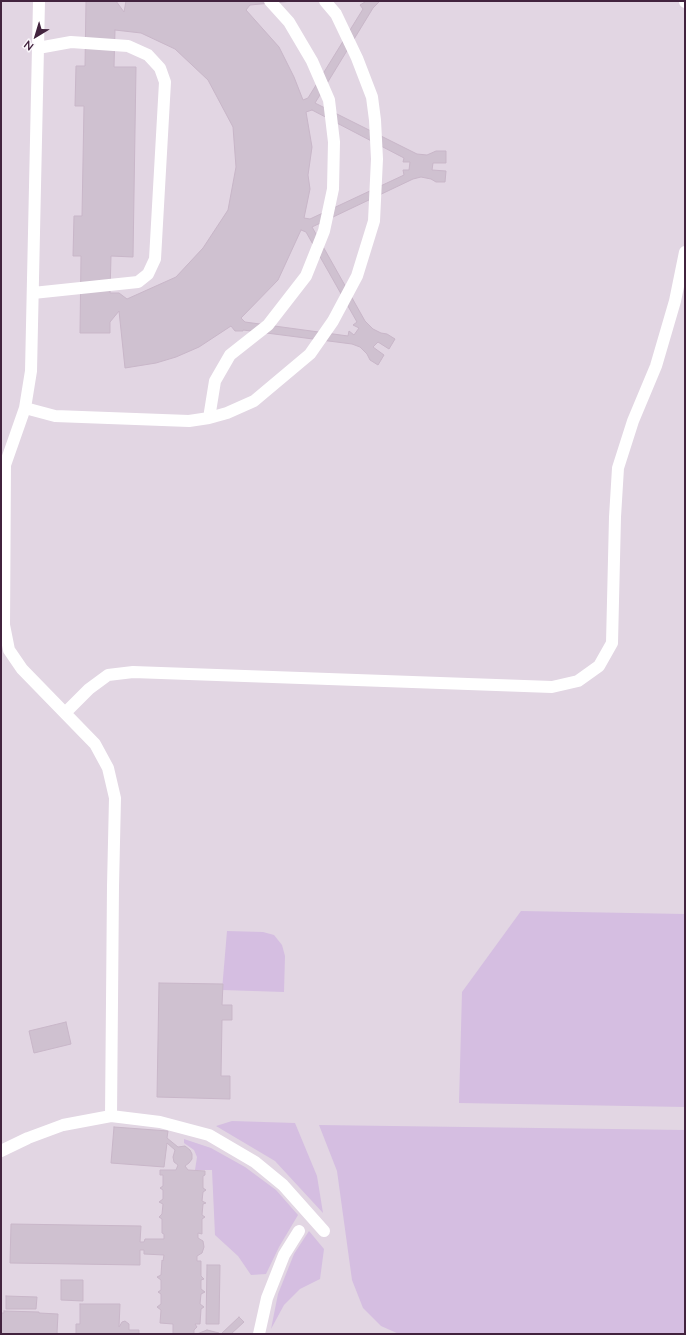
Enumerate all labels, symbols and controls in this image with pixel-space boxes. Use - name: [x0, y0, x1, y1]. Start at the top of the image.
- north arrow: [16, 16, 56, 56]
- text: N: [21, 38, 36, 54]

